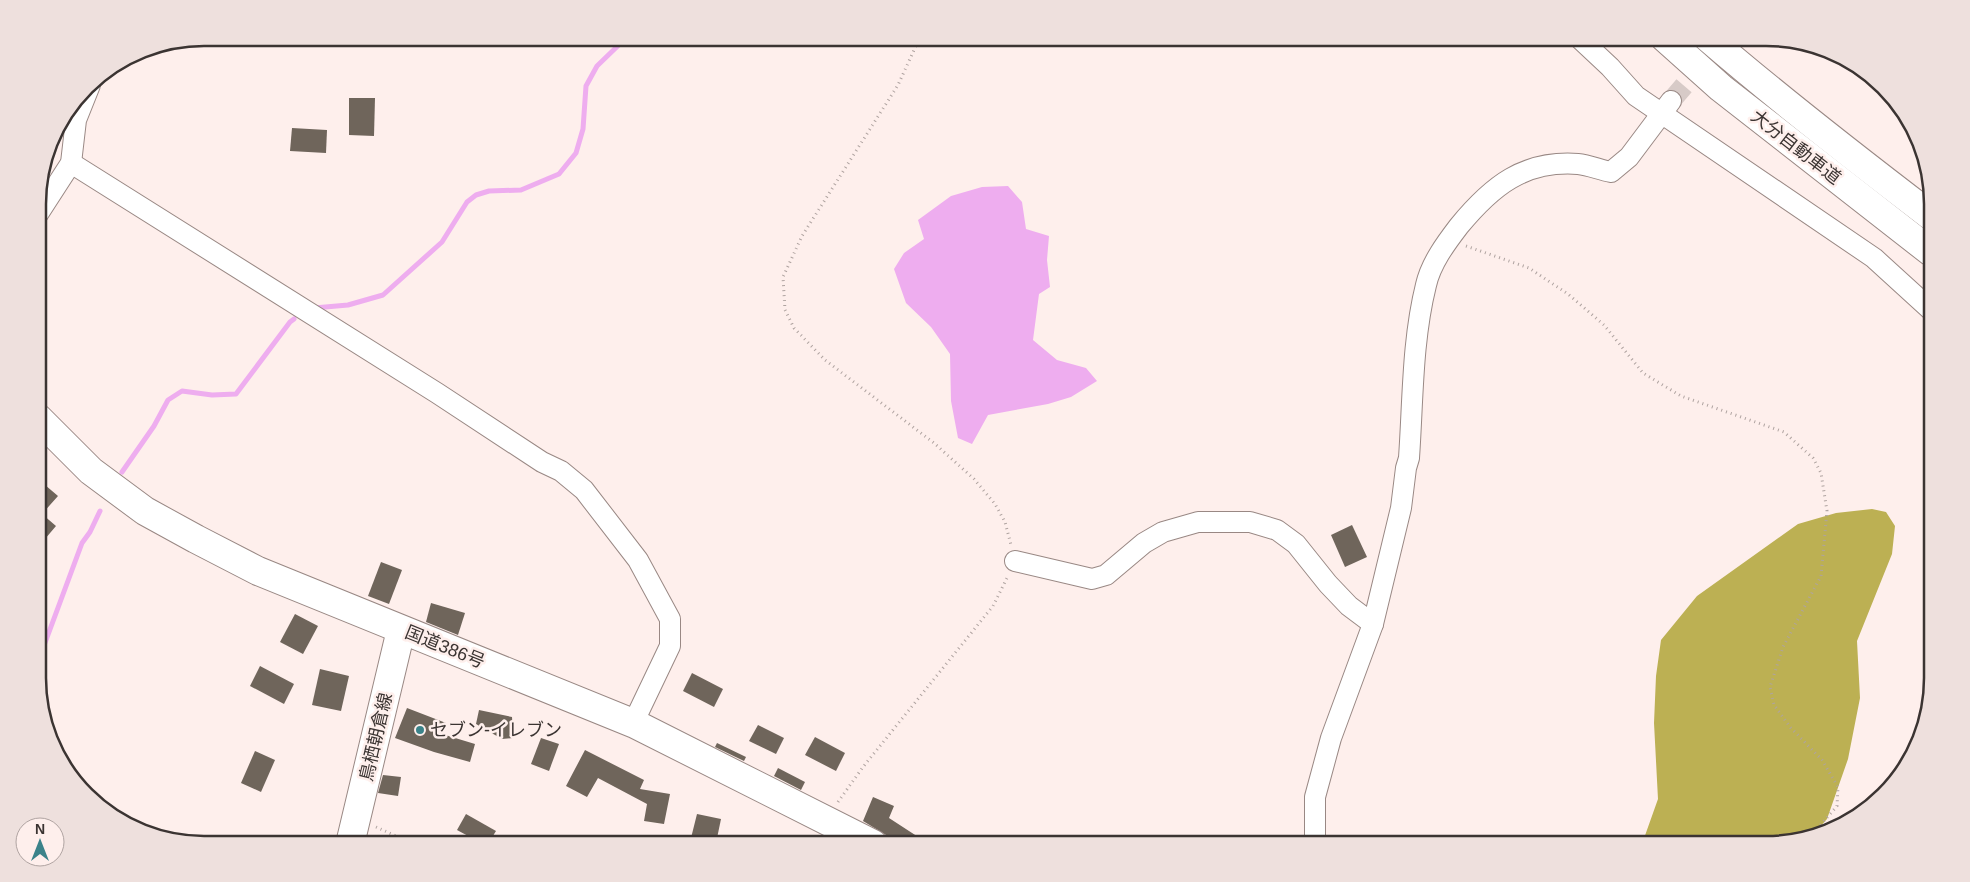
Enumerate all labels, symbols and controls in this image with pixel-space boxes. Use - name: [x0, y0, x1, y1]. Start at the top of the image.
- street label: 大分自動車道: [1747, 106, 1845, 188]
- street label: 国道386号: [402, 622, 488, 672]
- street label: 鳥栖朝倉線: [356, 691, 396, 783]
- place label: セブン-イレブン: [430, 720, 562, 740]
- marker: セブン-イレブン: [414, 724, 426, 736]
- north arrow: [15, 817, 65, 867]
- text: N: [35, 821, 45, 837]

